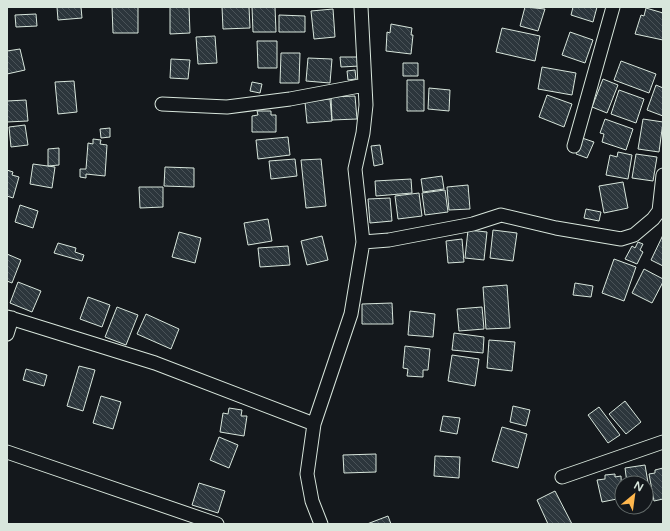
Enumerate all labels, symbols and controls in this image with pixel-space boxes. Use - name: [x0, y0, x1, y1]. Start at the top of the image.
- north arrow: [614, 475, 654, 515]
- text: N: [632, 479, 646, 495]

